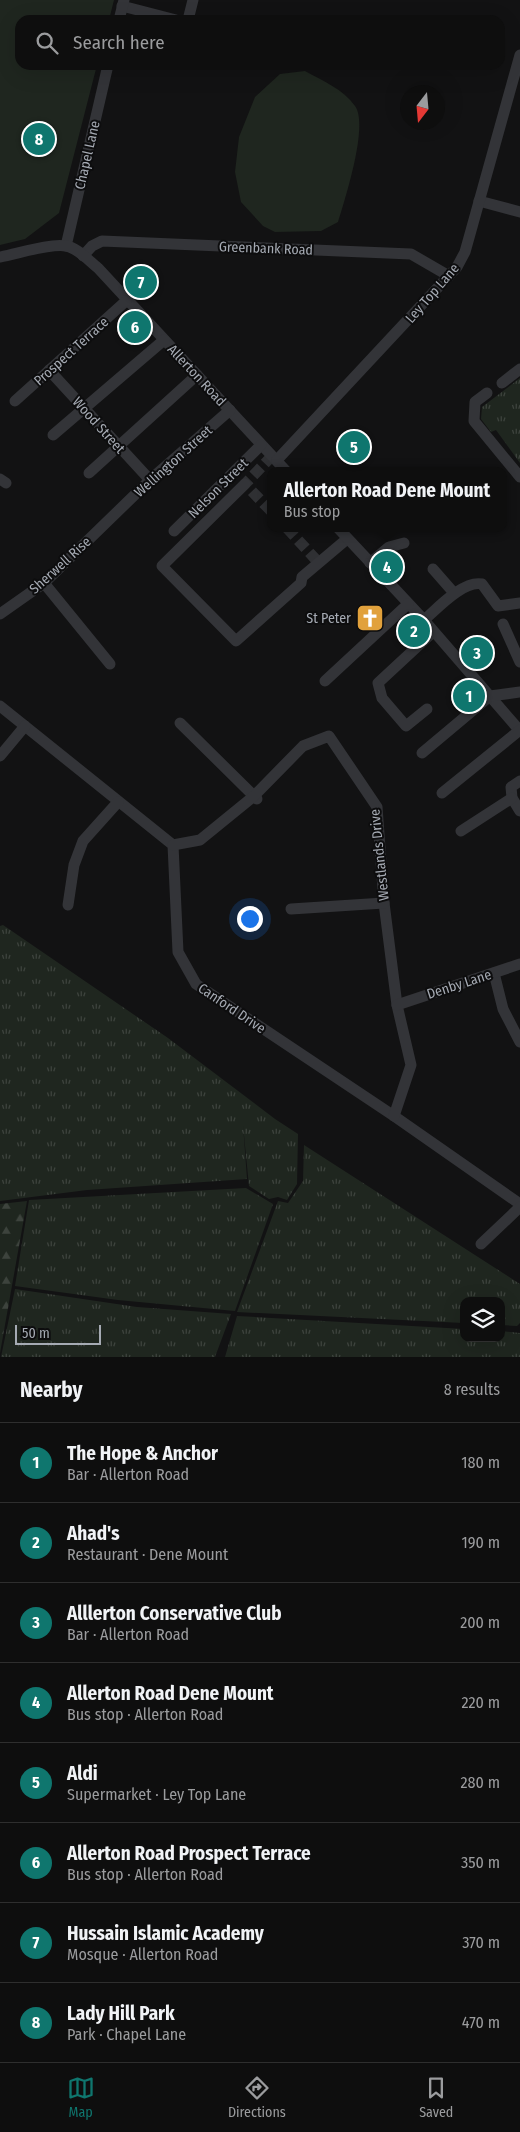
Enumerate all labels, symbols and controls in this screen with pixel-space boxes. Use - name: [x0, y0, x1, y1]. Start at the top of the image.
- search box: [15, 15, 505, 70]
- icon: search: [33, 29, 61, 57]
- text: Search here: [73, 31, 165, 54]
- north arrow: [400, 85, 445, 130]
- street label: Chapel Lane: [71, 119, 104, 191]
- pin: 8: [23, 120, 55, 158]
- street label: Greenbank Road: [219, 238, 313, 259]
- street label: Ley Top Lane: [402, 260, 463, 327]
- pin: 7: [125, 263, 157, 301]
- pin: 6: [119, 308, 151, 346]
- street label: Prospect Terrace: [31, 313, 112, 389]
- street label: Allerton Road: [164, 341, 229, 410]
- street label: Wood Street: [69, 394, 129, 457]
- street label: Wellington Street: [131, 422, 216, 501]
- pin: 5: [338, 428, 370, 466]
- street label: Nelson Street: [185, 455, 252, 522]
- popup: [267, 467, 507, 532]
- text: Allerton Road Dene Mount: [284, 479, 490, 502]
- text: Bus stop: [284, 502, 340, 521]
- street label: Sherwell Rise: [26, 533, 95, 597]
- pin: 4: [371, 548, 403, 586]
- church icon: St Peter: [355, 603, 385, 633]
- place label: St Peter: [306, 610, 351, 627]
- pin: 2: [398, 612, 430, 650]
- pin: 3: [461, 634, 493, 672]
- pin: 1: [453, 677, 485, 715]
- street label: Westlands Drive: [366, 808, 393, 902]
- your location: [237, 906, 263, 932]
- street label: Denby Lane: [425, 966, 494, 1003]
- street label: Canford Drive: [195, 980, 269, 1037]
- map controls: [460, 1297, 505, 1342]
- button: layers: [460, 1297, 505, 1342]
- scale bar: [15, 1322, 101, 1345]
- text: 50 m: [22, 1325, 50, 1342]
- text: Nearby: [20, 1377, 82, 1403]
- text: 8 results: [444, 1380, 500, 1399]
- text: The Hope & Anchor: [67, 1442, 218, 1465]
- text: 1: [33, 1453, 39, 1472]
- text: 180 m: [461, 1453, 500, 1472]
- text: Bar · Allerton Road: [67, 1465, 189, 1484]
- text: Ahad's: [67, 1522, 119, 1545]
- text: 2: [32, 1533, 40, 1552]
- text: 190 m: [462, 1533, 500, 1552]
- text: Restaurant · Dene Mount: [67, 1545, 228, 1564]
- text: Alllerton Conservative Club: [67, 1602, 281, 1625]
- text: 3: [32, 1613, 40, 1632]
- text: 200 m: [460, 1613, 500, 1632]
- text: Bar · Allerton Road: [67, 1625, 189, 1644]
- text: Allerton Road Dene Mount: [67, 1682, 274, 1705]
- text: 4: [32, 1693, 40, 1712]
- text: 220 m: [461, 1693, 500, 1712]
- text: Bus stop · Allerton Road: [67, 1705, 223, 1724]
- text: Aldi: [67, 1762, 98, 1785]
- text: 5: [32, 1773, 40, 1792]
- text: 280 m: [461, 1773, 500, 1792]
- text: Supermarket · Ley Top Lane: [67, 1785, 246, 1804]
- text: Allerton Road Prospect Terrace: [67, 1842, 311, 1865]
- text: 6: [32, 1853, 40, 1872]
- text: 350 m: [461, 1853, 500, 1872]
- text: Bus stop · Allerton Road: [67, 1865, 223, 1884]
- text: Hussain Islamic Academy: [67, 1922, 264, 1945]
- text: 7: [33, 1933, 39, 1952]
- text: 370 m: [462, 1933, 500, 1952]
- text: Mosque · Allerton Road: [67, 1945, 218, 1964]
- text: Lady Hill Park: [67, 2002, 175, 2025]
- text: 8: [32, 2013, 40, 2032]
- text: 470 m: [462, 2013, 500, 2032]
- text: Park · Chapel Lane: [67, 2025, 186, 2044]
- tab: Map: [67, 2074, 95, 2121]
- tab: Directions: [228, 2074, 286, 2121]
- tab: Saved: [419, 2074, 453, 2121]

